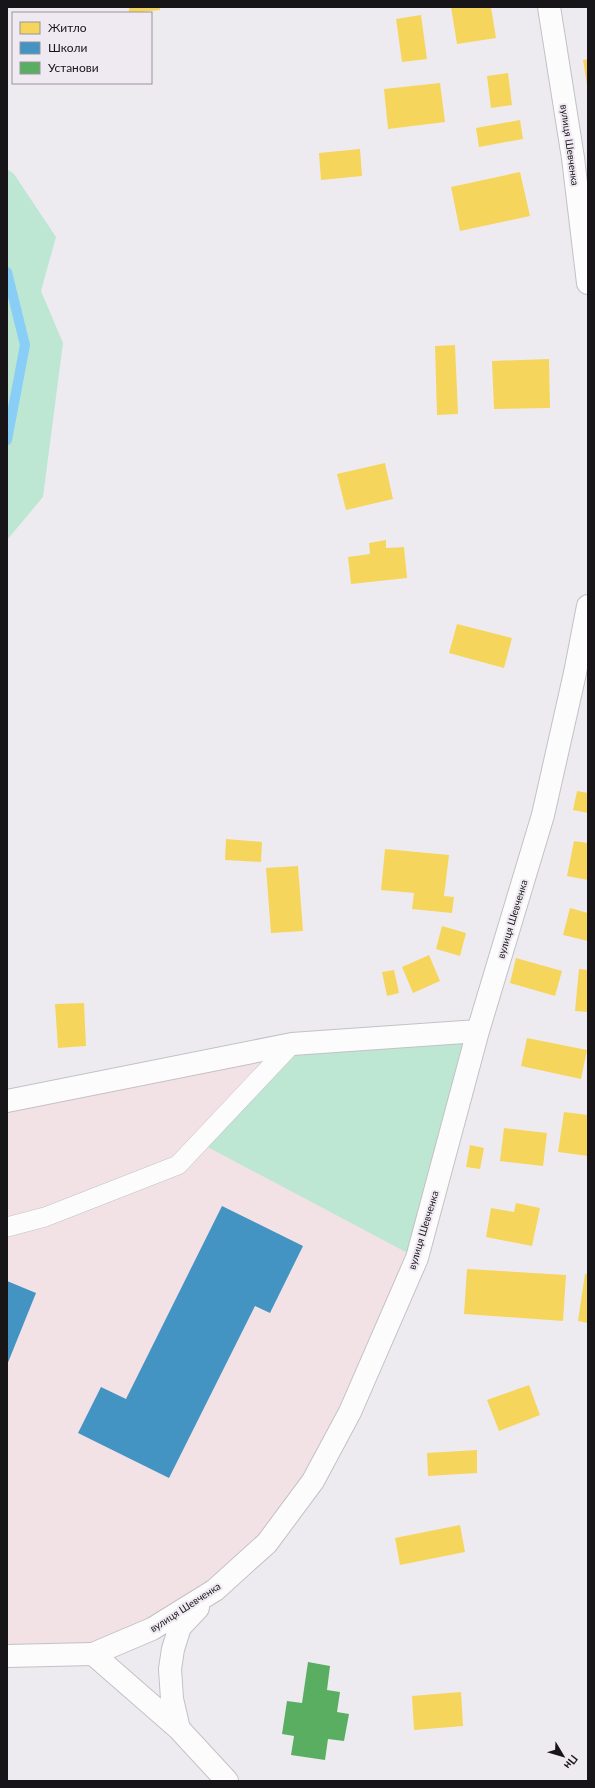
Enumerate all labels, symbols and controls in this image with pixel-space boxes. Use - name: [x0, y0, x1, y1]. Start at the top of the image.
- legend: [12, 12, 152, 84]
- text: Житло: [48, 20, 87, 35]
- text: Школи: [48, 40, 87, 55]
- text: Установи: [48, 60, 99, 75]
- street label: вулиця Шевченка: [558, 104, 582, 186]
- street label: вулиця Шевченка: [494, 878, 530, 960]
- street label: вулиця Шевченка: [405, 1189, 441, 1271]
- street label: вулиця Шевченка: [147, 1580, 223, 1634]
- north arrow: [543, 1736, 583, 1776]
- text: Пн: [562, 1753, 581, 1772]

